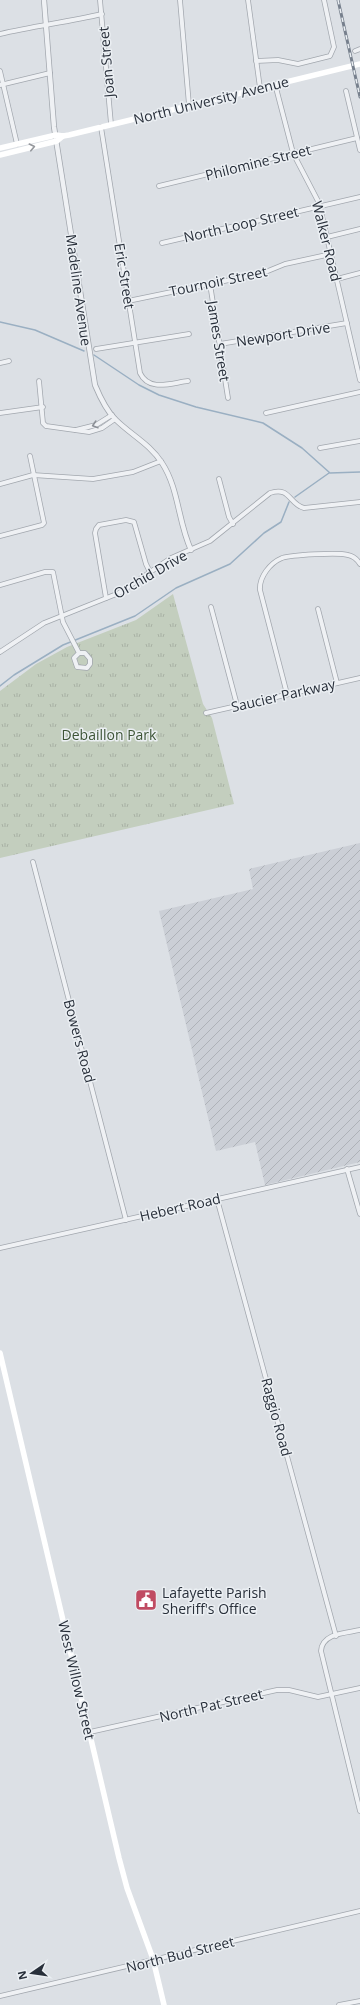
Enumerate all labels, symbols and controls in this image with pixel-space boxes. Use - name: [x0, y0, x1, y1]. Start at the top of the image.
- street label: Joan Street: [93, 26, 119, 100]
- street label: North University Avenue: [131, 71, 291, 128]
- street label: Philomine Street: [203, 140, 313, 184]
- one-way arrow: [29, 143, 35, 151]
- street label: Walker Road: [308, 199, 346, 283]
- street label: North Loop Street: [182, 202, 300, 246]
- street label: Madeline Avenue: [62, 233, 96, 347]
- street label: Eric Street: [110, 242, 140, 310]
- street label: Tournoir Street: [167, 261, 269, 301]
- street label: James Street: [203, 297, 235, 383]
- street label: Newport Drive: [235, 317, 331, 351]
- one-way arrow: [92, 420, 99, 429]
- street label: Orchid Drive: [110, 545, 190, 603]
- street label: Saucier Parkway: [229, 674, 338, 716]
- park label: Debaillon Park: [62, 725, 157, 744]
- street label: Bowers Road: [60, 997, 100, 1085]
- street label: Hebert Road: [138, 1188, 222, 1226]
- street label: Raggio Road: [257, 1376, 297, 1458]
- place label: Lafayette Parish Sheriff's Office: [162, 1583, 267, 1618]
- public building icon: Lafayette Parish Sheriff's Office: [133, 1587, 159, 1613]
- street label: West Willow Street: [54, 1619, 100, 1741]
- street label: North Pat Street: [157, 1684, 265, 1726]
- street label: North Bud Street: [124, 1931, 236, 1977]
- north arrow: [12, 1953, 52, 1993]
- text: N: [13, 1969, 30, 1981]

